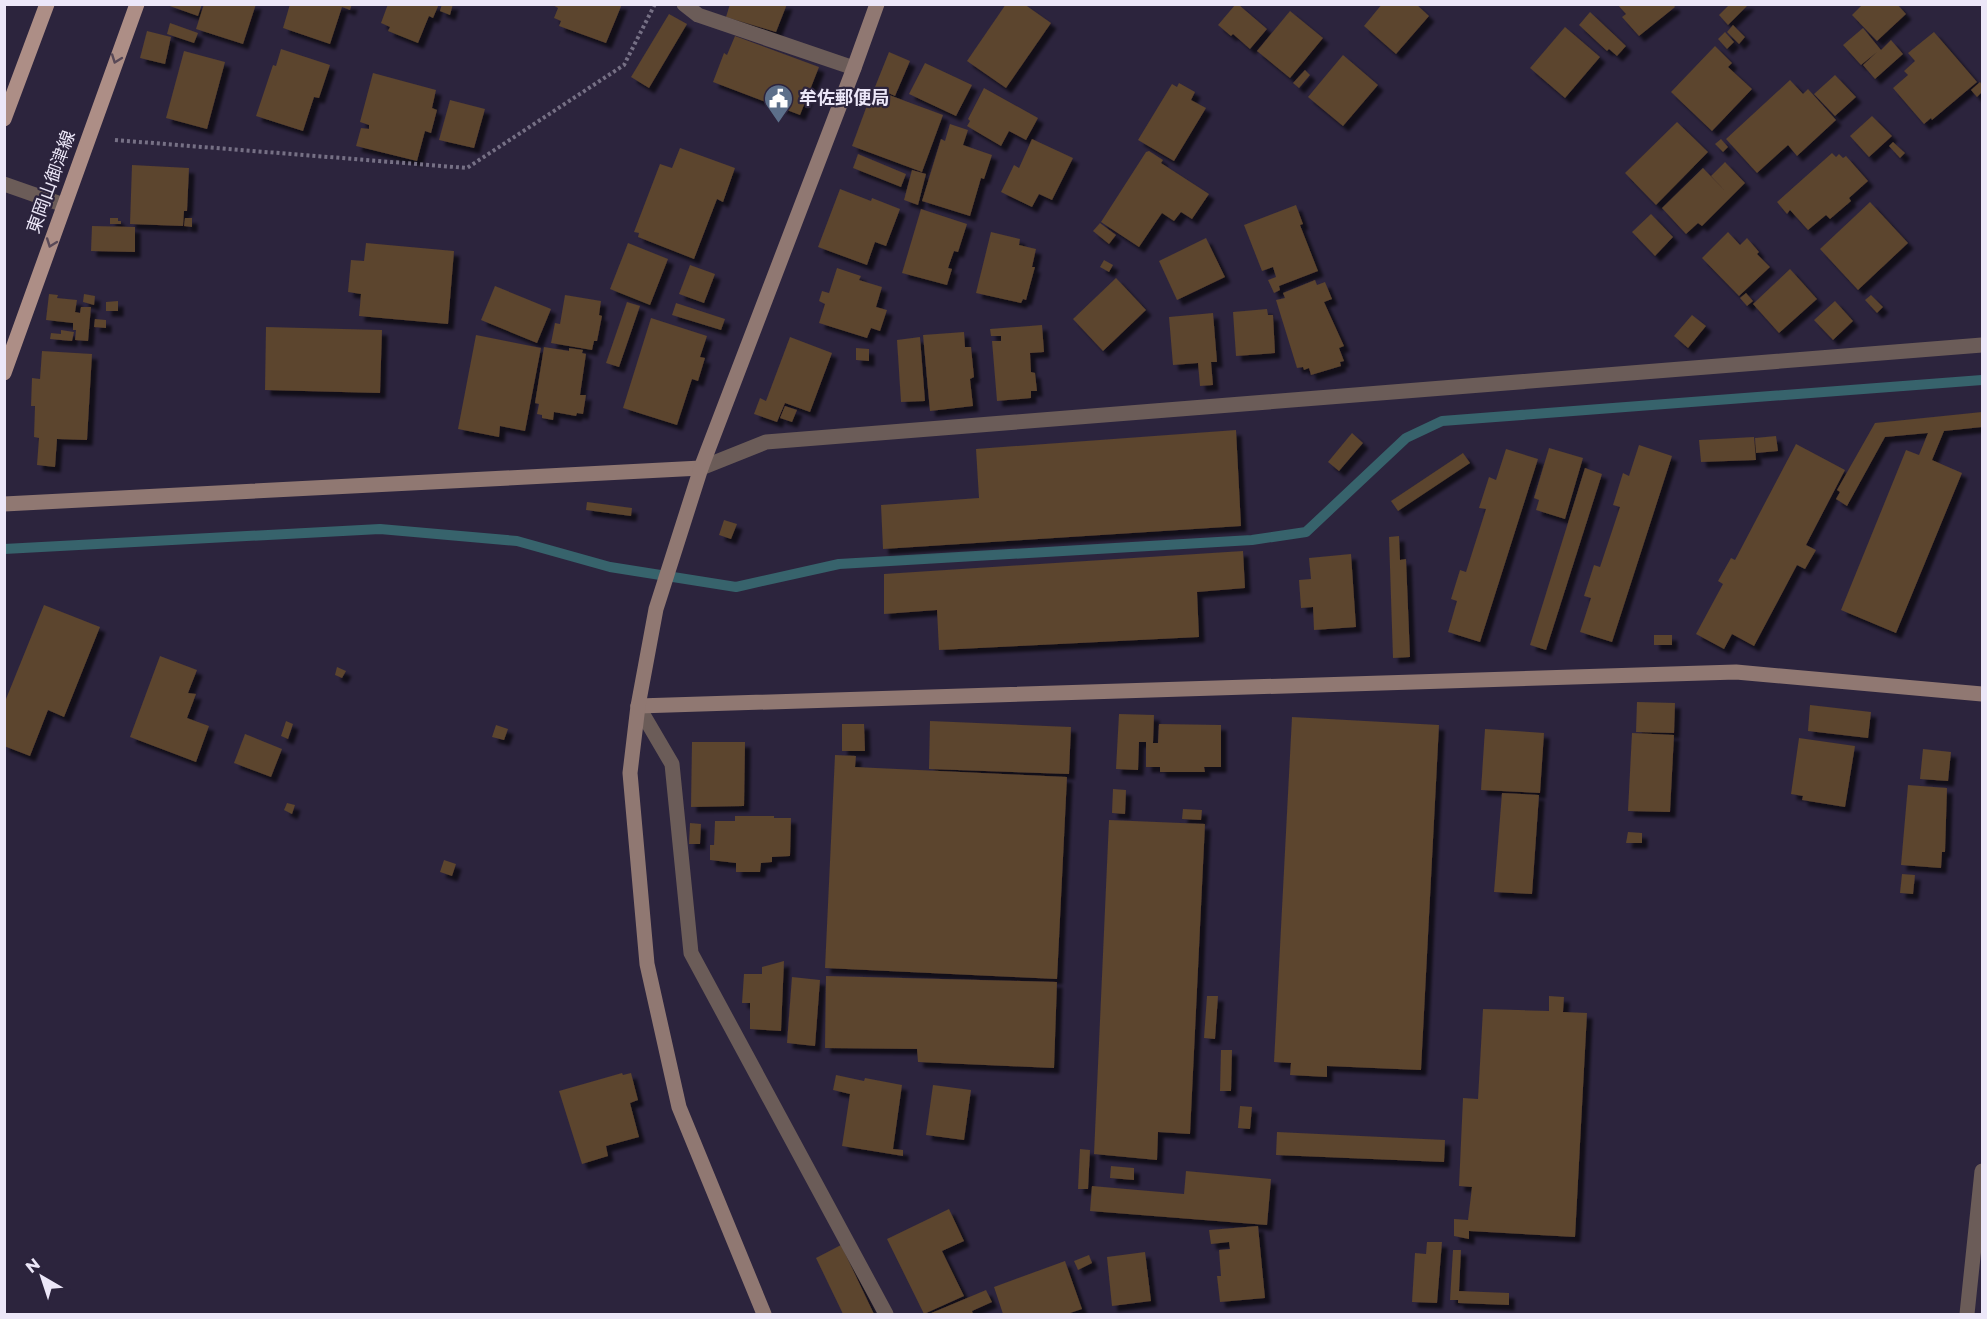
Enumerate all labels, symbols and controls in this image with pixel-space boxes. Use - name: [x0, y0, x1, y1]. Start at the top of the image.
- one-way arrow: [111, 54, 124, 64]
- public building icon: 牟佐郵便局: [762, 82, 794, 124]
- place label: 牟佐郵便局: [799, 87, 889, 109]
- street label: 東岡山御津線: [22, 127, 80, 237]
- one-way arrow: [45, 237, 58, 248]
- north arrow: [12, 1247, 72, 1307]
- text: N: [22, 1254, 44, 1277]

